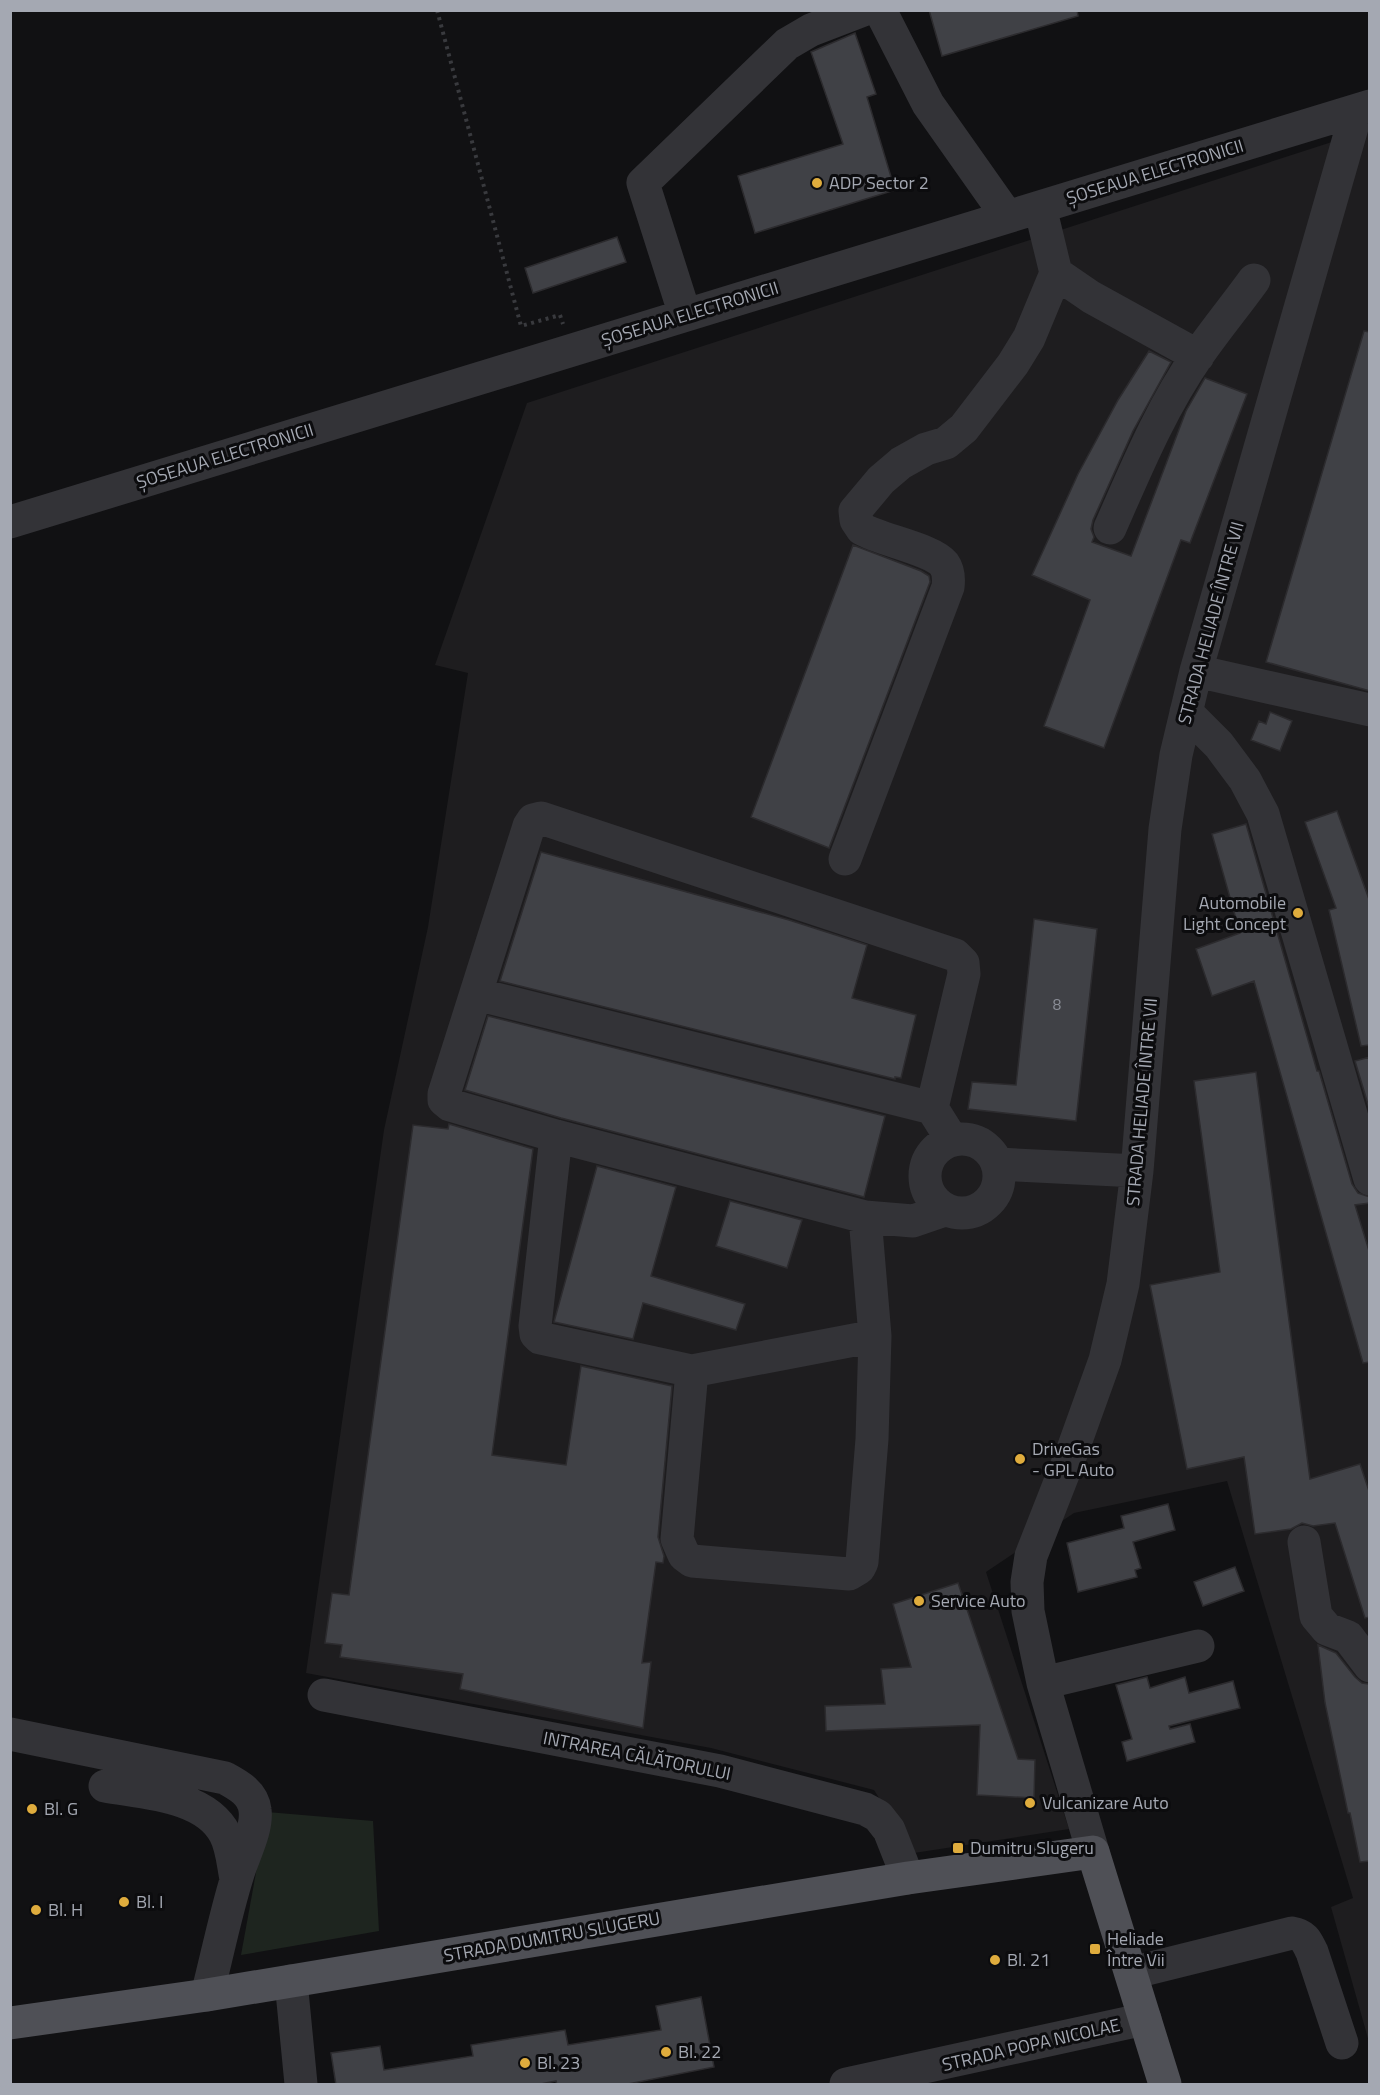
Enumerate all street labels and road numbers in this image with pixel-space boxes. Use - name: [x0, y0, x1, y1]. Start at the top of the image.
- street label: ȘOSEAUA ELECTRONICII: [1063, 132, 1247, 211]
- street label: ȘOSEAUA ELECTRONICII: [598, 274, 782, 353]
- street label: ȘOSEAUA ELECTRONICII: [133, 416, 317, 495]
- street label: STRADA HELIADE ÎNTRE VII: [1170, 519, 1251, 727]
- street label: STRADA HELIADE ÎNTRE VII: [1119, 997, 1164, 1207]
- street label: INTRAREA CĂLĂTORULUI: [541, 1724, 733, 1787]
- street label: STRADA DUMITRU SLUGERU: [442, 1904, 662, 1969]
- street label: STRADA POPA NICOLAE: [939, 2011, 1122, 2078]

